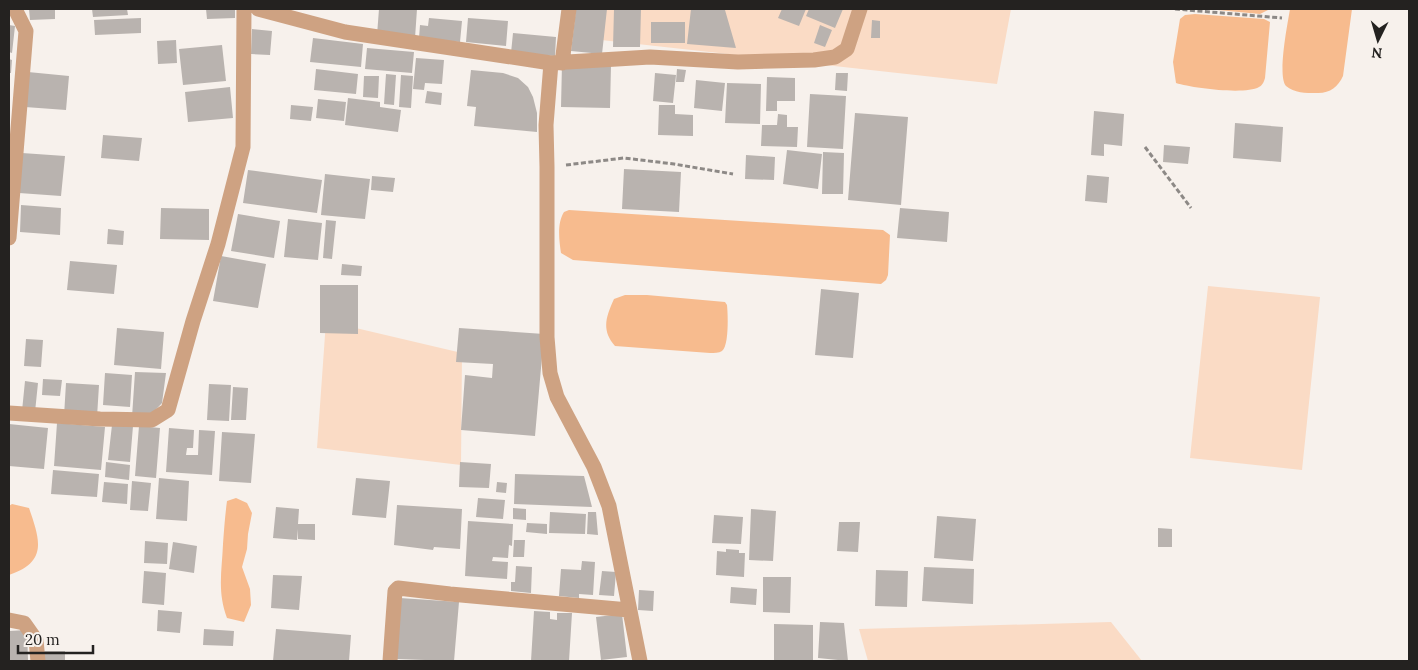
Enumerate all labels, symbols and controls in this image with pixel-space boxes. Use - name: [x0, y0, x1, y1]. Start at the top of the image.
- north arrow: [1353, 15, 1403, 65]
- text: N: [1371, 43, 1383, 62]
- scale bar: [18, 622, 92, 654]
- text: 20 m: [25, 630, 60, 649]

